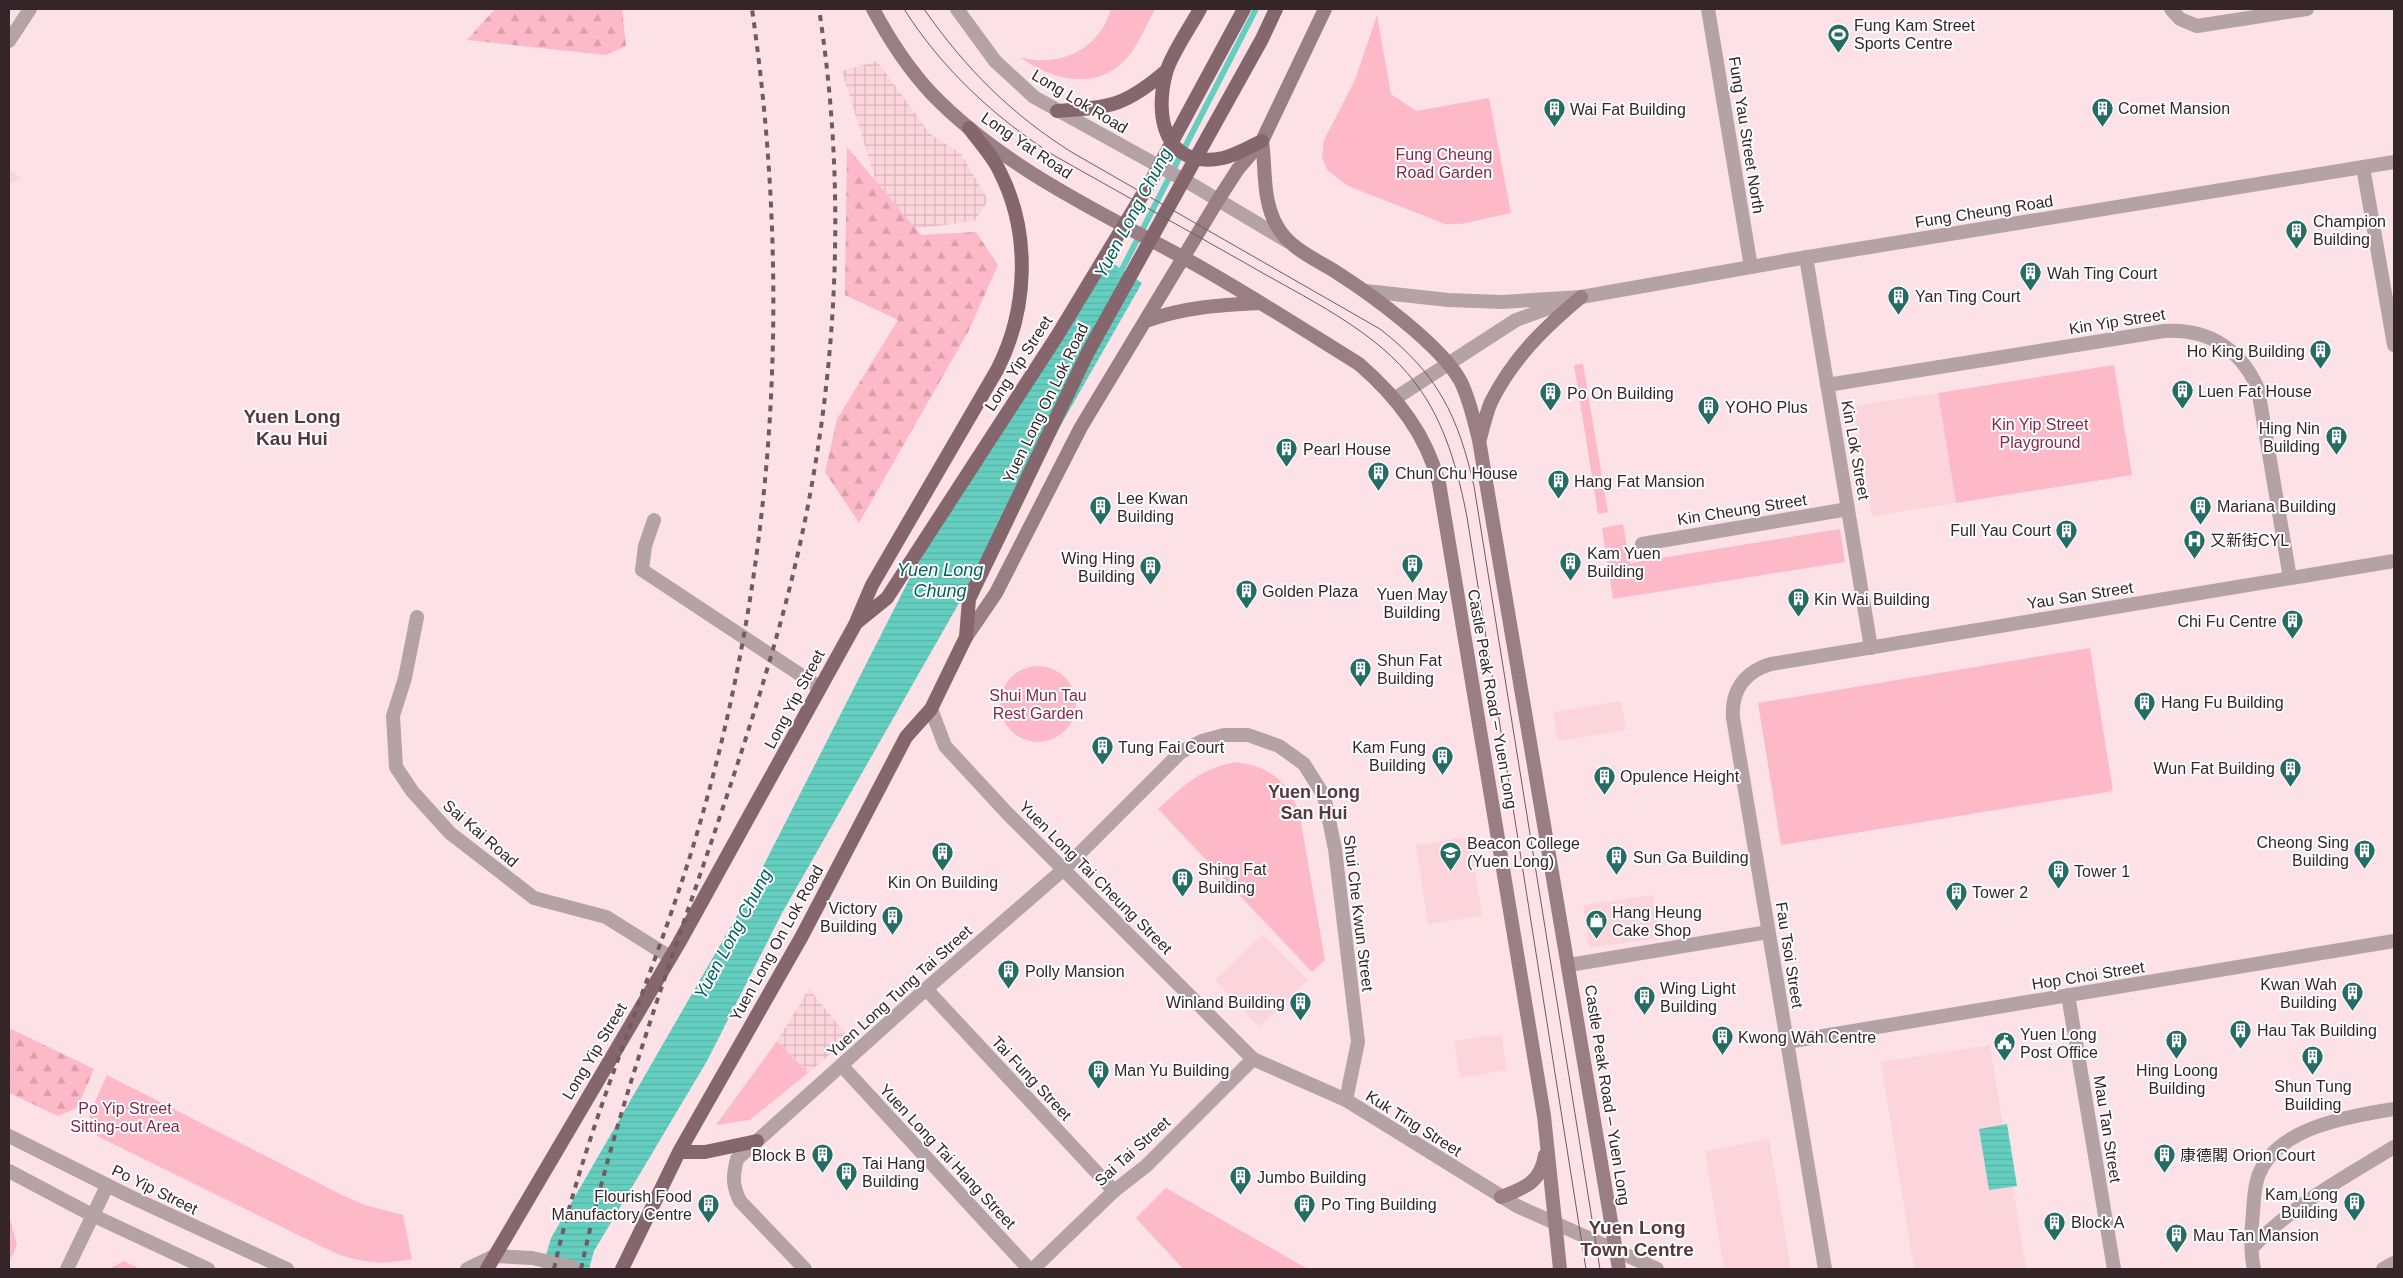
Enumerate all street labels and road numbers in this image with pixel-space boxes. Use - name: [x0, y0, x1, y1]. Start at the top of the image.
- street label: Fung Yau Street North: [1726, 55, 1767, 215]
- street label: Long Lok Road: [1029, 66, 1131, 137]
- street label: Long Yat Road: [978, 109, 1075, 182]
- street label: Fung Cheung Road: [1914, 192, 2054, 231]
- street label: Kin Yip Street: [2068, 305, 2167, 337]
- street label: Long Yip Street: [981, 312, 1056, 414]
- street label: Yuen Long On Lok Road: [999, 321, 1092, 486]
- street label: Kin Lok Street: [1838, 399, 1873, 502]
- street label: Kin Cheung Street: [1676, 491, 1809, 528]
- street label: Yau San Street: [2026, 579, 2135, 612]
- street label: Castle Peak Road – Yuen Long: [1465, 588, 1520, 810]
- street label: Long Yip Street: [761, 646, 828, 752]
- street label: Sai Kai Road: [440, 796, 521, 870]
- street label: Yuen Long Tai Cheung Street: [1016, 798, 1176, 958]
- street label: Shui Che Kwun Street: [1340, 834, 1377, 993]
- street label: Yuen Long On Lok Road: [727, 862, 826, 1024]
- street label: Fau Tsoi Street: [1773, 901, 1806, 1010]
- street label: Yuen Long Tung Tai Street: [824, 922, 975, 1061]
- street label: Hop Choi Street: [2031, 958, 2146, 993]
- street label: Castle Peak Road – Yuen Long: [1582, 984, 1633, 1207]
- street label: Long Yip Street: [559, 1000, 630, 1103]
- street label: Tai Fung Street: [988, 1033, 1075, 1124]
- street label: Mau Tan Street: [2091, 1074, 2124, 1184]
- street label: Yuen Long Tai Hang Street: [876, 1081, 1019, 1232]
- street label: Kuk Ting Street: [1363, 1087, 1465, 1160]
- street label: Sai Tai Street: [1091, 1113, 1174, 1189]
- street label: Po Yip Street: [109, 1161, 201, 1218]

